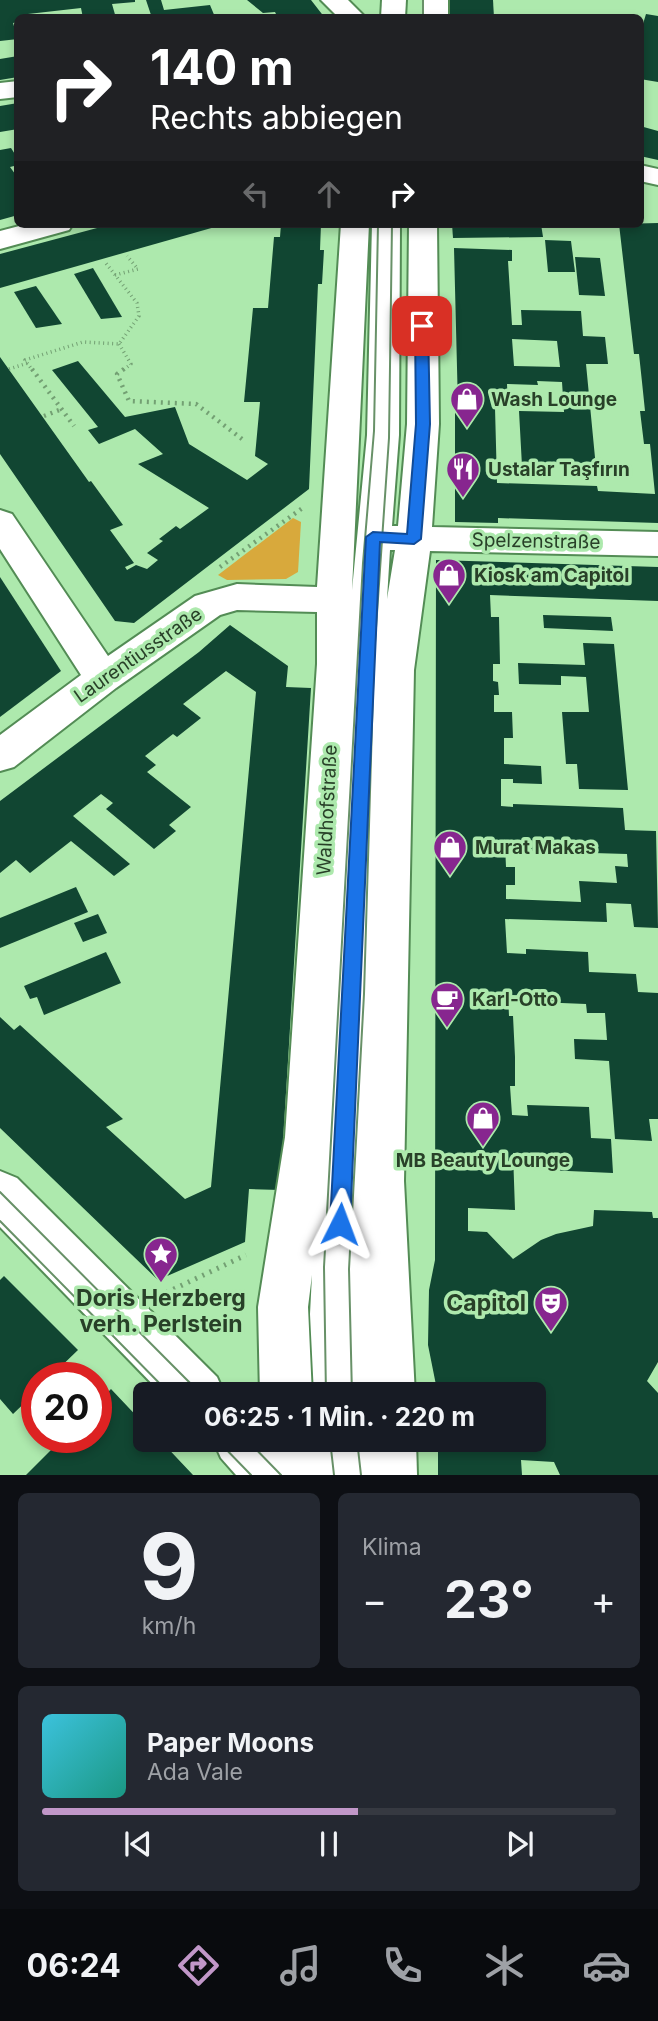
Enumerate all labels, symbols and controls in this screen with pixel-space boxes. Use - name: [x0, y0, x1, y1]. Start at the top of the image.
- text: 140 m: [150, 38, 294, 97]
- icon: right: [35, 42, 126, 133]
- text: Rechts abbiegen: [150, 98, 403, 137]
- icon: left: [237, 175, 275, 213]
- icon: ahead: [310, 175, 348, 213]
- icon: right: [383, 175, 421, 213]
- pin: [392, 296, 452, 356]
- icon: arrive: [403, 307, 441, 345]
- shop icon: Wash Lounge: [448, 380, 486, 429]
- place label: Wash Lounge: [491, 388, 617, 411]
- restaurant icon: Ustalar Taşfırın: [444, 450, 482, 499]
- place label: Ustalar Taşfırın: [488, 458, 630, 481]
- street label: Spelzenstraße: [471, 528, 601, 554]
- shop icon: Kiosk am Capitol: [430, 556, 468, 605]
- place label: Kiosk am Capitol: [474, 564, 629, 587]
- street label: Laurentiusstraße: [70, 602, 206, 708]
- street label: Waldhofstraße: [312, 744, 342, 876]
- shop icon: Murat Makas: [431, 828, 469, 877]
- place label: Murat Makas: [475, 836, 596, 859]
- cafe icon: Karl-Otto: [428, 980, 466, 1029]
- place label: Karl-Otto: [472, 988, 558, 1011]
- shop icon: MB Beauty Lounge: [464, 1099, 502, 1148]
- place label: MB Beauty Lounge: [396, 1149, 570, 1172]
- position arrow: [303, 1187, 377, 1261]
- place icon: Doris Herzberg verh. Perlstein: [142, 1235, 180, 1284]
- place label: Doris Herzberg verh. Perlstein: [76, 1284, 246, 1338]
- theatre icon: Capitol: [532, 1284, 570, 1333]
- place label: Capitol: [446, 1289, 526, 1317]
- speed limit sign: 20: [21, 1362, 112, 1453]
- text: 06:25 · 1 Min. · 220 m: [204, 1401, 475, 1432]
- text: 9: [139, 1511, 199, 1621]
- text: Klima: [362, 1533, 422, 1561]
- text: 23°: [444, 1568, 534, 1631]
- text: −: [362, 1577, 387, 1623]
- text: +: [591, 1577, 616, 1623]
- text: km/h: [142, 1612, 196, 1640]
- text: Paper Moons: [147, 1727, 314, 1758]
- text: Ada Vale: [147, 1758, 243, 1786]
- icon: previous: [119, 1825, 157, 1863]
- icon: pause: [310, 1825, 348, 1863]
- icon: next: [501, 1825, 539, 1863]
- icon: directions: [174, 1941, 223, 1990]
- icon: music: [276, 1941, 325, 1990]
- icon: phone: [378, 1941, 427, 1990]
- icon: climate: [480, 1941, 529, 1990]
- icon: car: [582, 1941, 631, 1990]
- text: 06:24: [27, 1946, 121, 1985]

